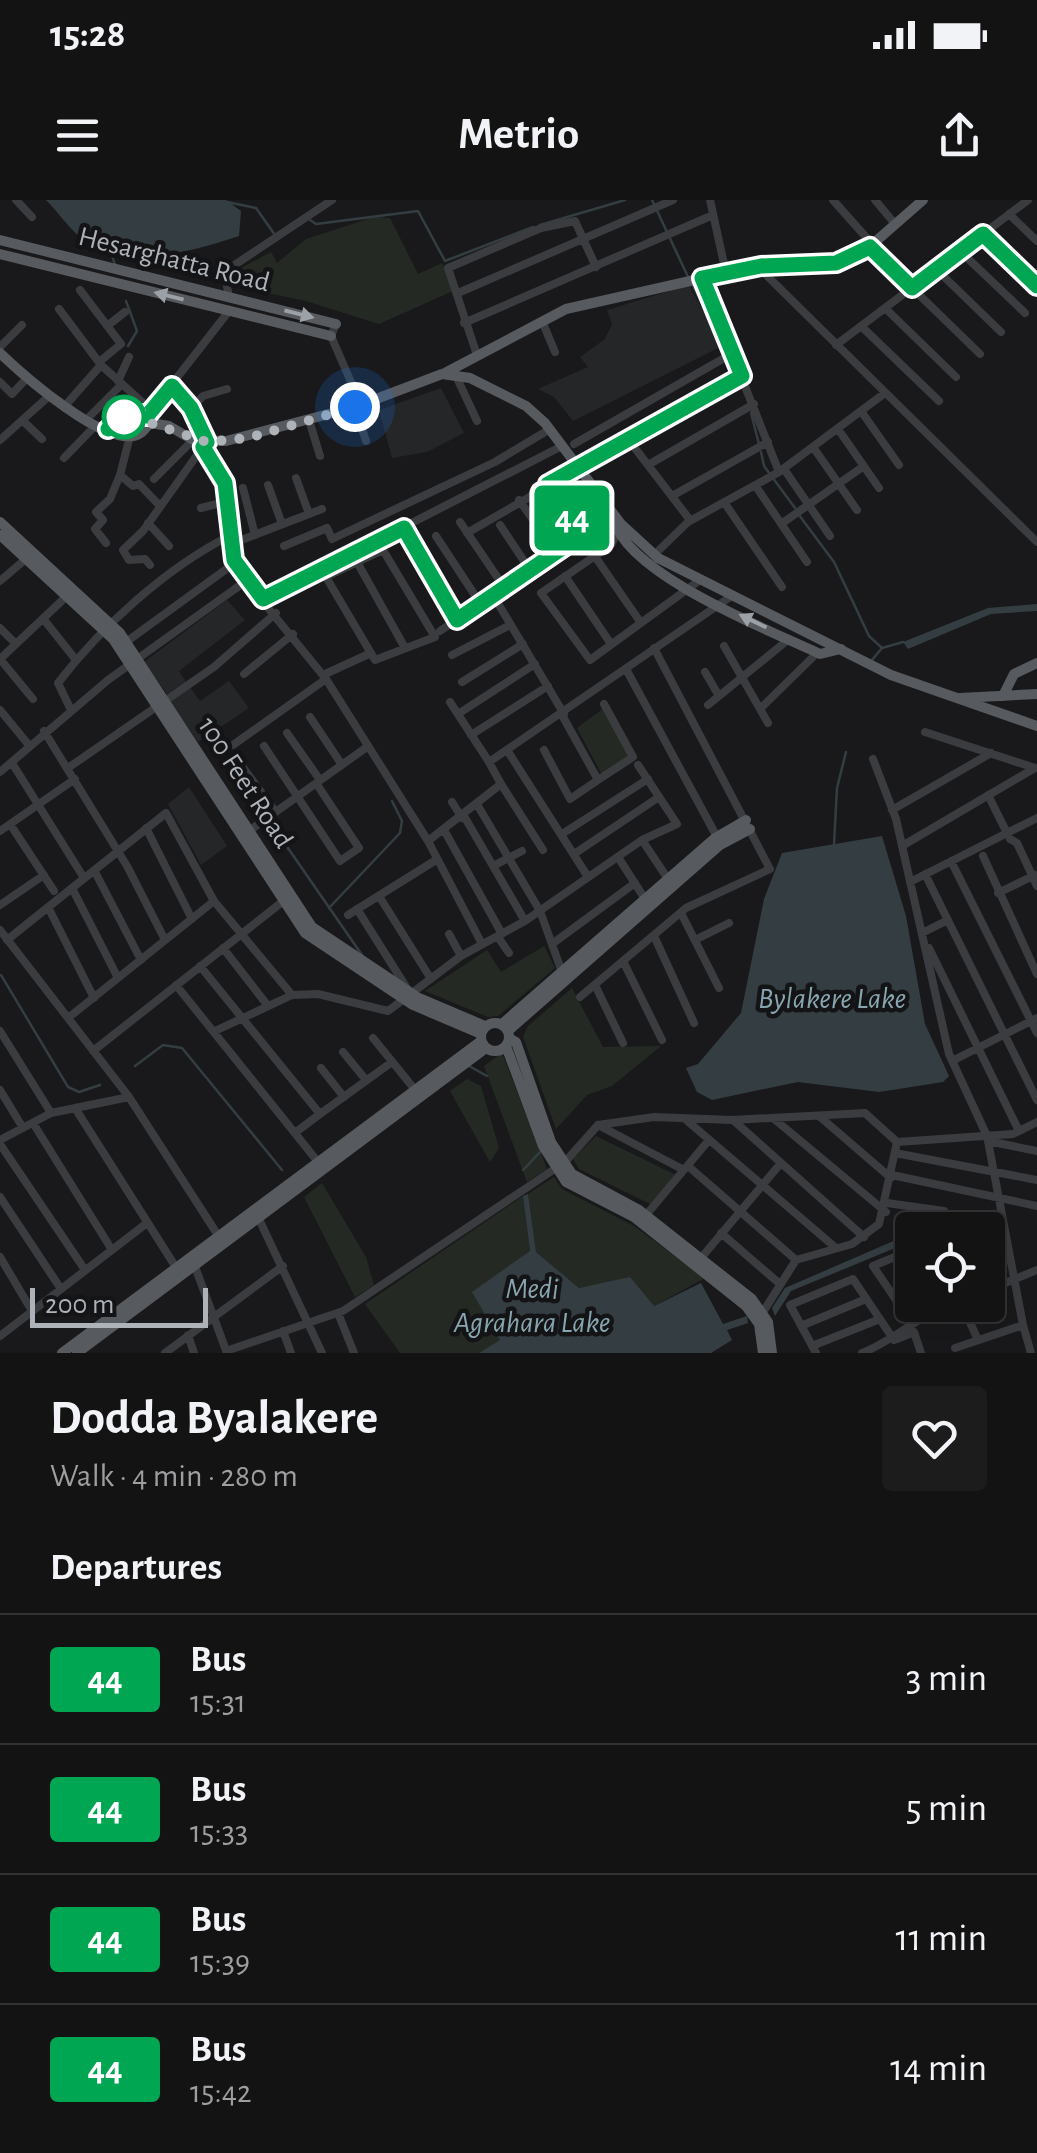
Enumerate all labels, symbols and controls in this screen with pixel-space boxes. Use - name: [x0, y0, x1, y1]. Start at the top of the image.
- text: 15:28: [50, 16, 125, 54]
- icon: menu: [50, 108, 105, 163]
- icon: share: [932, 108, 987, 163]
- text: Metrio: [458, 112, 579, 157]
- street label: Hesarghatta Road: [76, 223, 272, 297]
- one-way arrow: [153, 288, 184, 303]
- one-way arrow: [284, 307, 315, 322]
- your location: [330, 382, 380, 432]
- unlabelled marker: [103, 396, 145, 438]
- line badge: 44: [527, 486, 617, 550]
- text: 44: [554, 501, 590, 536]
- one-way arrow: [738, 613, 767, 630]
- street label: 100 Feet Road: [192, 712, 298, 854]
- water label: Bylakere Lake: [758, 984, 906, 1014]
- map controls: [895, 1212, 1005, 1322]
- button: locate: [895, 1212, 1005, 1322]
- water label: Medi Agrahara Lake: [453, 1274, 610, 1338]
- scale bar: [30, 1283, 208, 1328]
- text: 200 m: [45, 1291, 114, 1319]
- button: heart: [882, 1386, 987, 1491]
- text: Dodda Byalakere: [50, 1395, 378, 1443]
- text: Walk · 4 min · 280 m: [50, 1460, 298, 1492]
- text: Departures: [50, 1549, 222, 1587]
- text: Bus: [190, 1641, 246, 1679]
- text: 3 min: [906, 1660, 987, 1698]
- text: 44: [87, 1662, 123, 1697]
- text: 15:31: [190, 1686, 246, 1718]
- text: Bus: [190, 1771, 246, 1809]
- text: 5 min: [906, 1790, 987, 1828]
- text: 44: [87, 1792, 123, 1827]
- text: 15:33: [190, 1816, 248, 1848]
- text: Bus: [190, 1901, 246, 1939]
- text: 11 min: [895, 1920, 987, 1958]
- text: 44: [87, 1922, 123, 1957]
- text: 15:39: [190, 1946, 250, 1978]
- text: Bus: [190, 2031, 246, 2069]
- text: 14 min: [890, 2050, 987, 2088]
- text: 44: [87, 2052, 123, 2087]
- text: 15:42: [190, 2076, 252, 2108]

